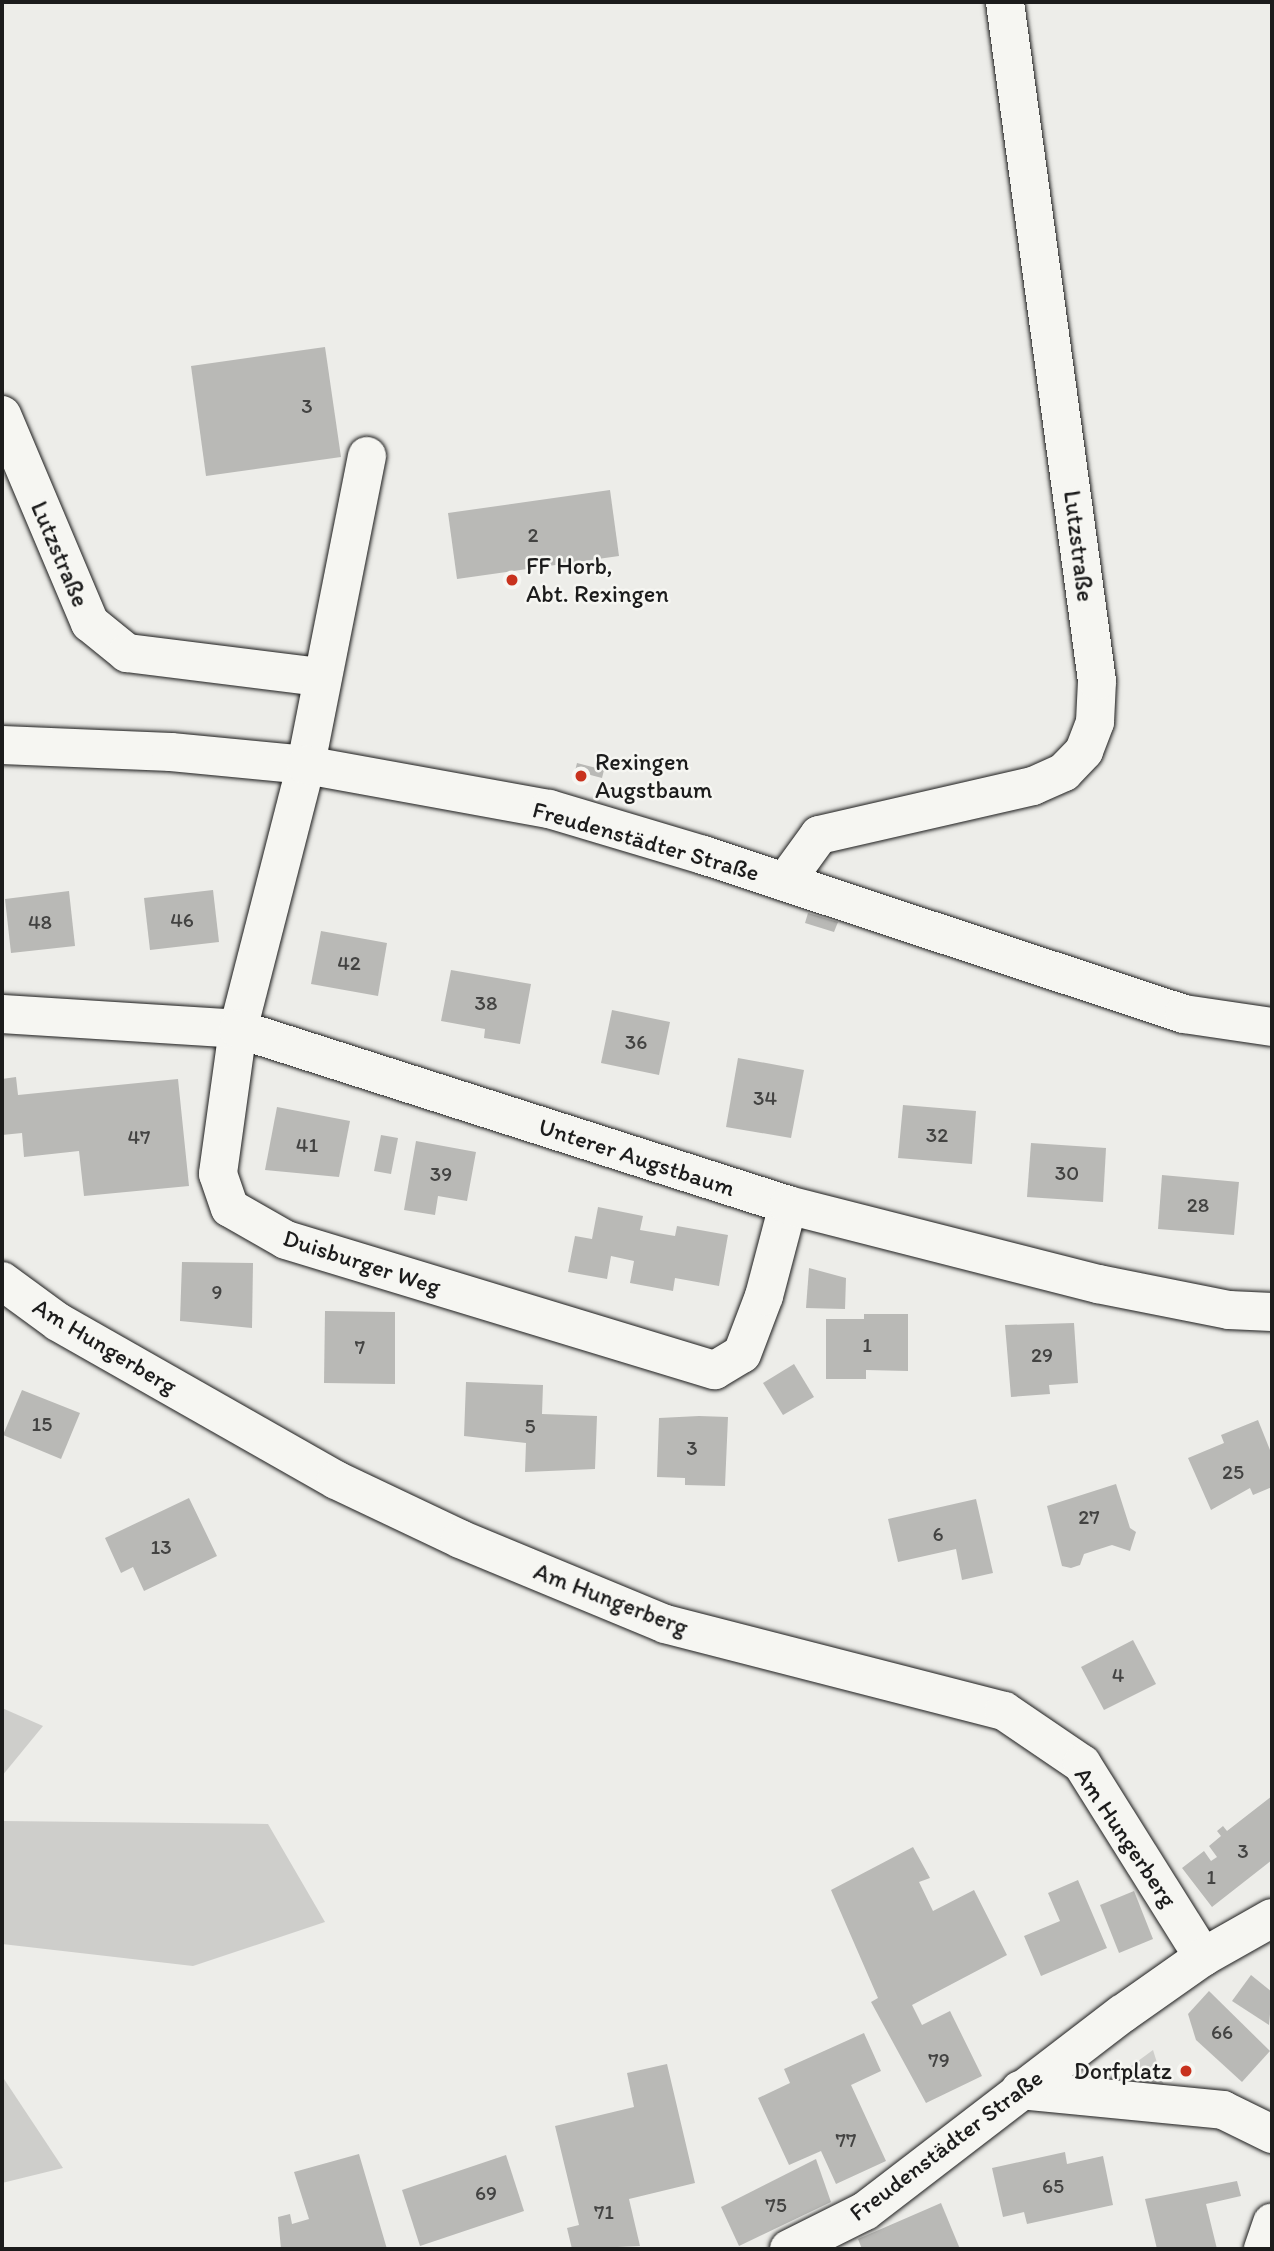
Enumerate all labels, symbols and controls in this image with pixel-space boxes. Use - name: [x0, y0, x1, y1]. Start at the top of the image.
- house number: 3: [301, 393, 313, 419]
- street label: Lutzstraße: [1058, 489, 1100, 603]
- street label: Lutzstraße: [25, 497, 95, 611]
- house number: 2: [527, 522, 539, 548]
- place label: FF Horb, Abt. Rexingen: [526, 552, 668, 608]
- marker: FF Horb, Abt. Rexingen: [504, 572, 520, 588]
- place label: Rexingen Augstbaum: [595, 748, 712, 804]
- marker: Rexingen Augstbaum: [573, 768, 589, 784]
- street label: Freudenstädter Straße: [529, 795, 763, 887]
- house number: 46: [170, 907, 194, 933]
- house number: 48: [28, 909, 52, 935]
- house number: 42: [337, 950, 361, 976]
- house number: 38: [475, 990, 497, 1016]
- house number: 36: [625, 1029, 647, 1055]
- house number: 34: [753, 1085, 777, 1111]
- street label: Unterer Augstbaum: [536, 1112, 738, 1202]
- house number: 32: [926, 1122, 948, 1148]
- house number: 47: [127, 1124, 151, 1150]
- house number: 41: [296, 1132, 318, 1158]
- house number: 30: [1055, 1160, 1079, 1186]
- house number: 39: [430, 1161, 452, 1187]
- house number: 28: [1187, 1192, 1209, 1218]
- street label: Duisburger Weg: [280, 1223, 444, 1301]
- house number: 9: [212, 1279, 222, 1305]
- street label: Am Hungerberg: [28, 1292, 182, 1400]
- house number: 1: [862, 1332, 872, 1358]
- house number: 7: [355, 1334, 365, 1360]
- house number: 29: [1031, 1342, 1053, 1368]
- house number: 15: [32, 1411, 52, 1437]
- house number: 5: [524, 1413, 536, 1439]
- house number: 3: [686, 1435, 698, 1461]
- house number: 25: [1222, 1459, 1244, 1485]
- house number: 27: [1078, 1504, 1100, 1530]
- house number: 6: [932, 1521, 944, 1547]
- house number: 13: [150, 1534, 172, 1560]
- street label: Am Hungerberg: [530, 1556, 692, 1642]
- house number: 4: [1112, 1662, 1124, 1688]
- street label: Am Hungerberg: [1069, 1761, 1183, 1913]
- house number: 3: [1237, 1838, 1249, 1864]
- house number: 1: [1206, 1864, 1216, 1890]
- house number: 66: [1211, 2019, 1233, 2045]
- house number: 79: [928, 2047, 950, 2073]
- place label: Dorfplatz: [1074, 2057, 1172, 2085]
- street label: Freudenstädter Straße: [844, 2063, 1048, 2227]
- marker: Dorfplatz: [1178, 2063, 1194, 2079]
- house number: 77: [836, 2127, 856, 2153]
- house number: 65: [1042, 2173, 1064, 2199]
- house number: 69: [475, 2180, 497, 2206]
- house number: 75: [765, 2192, 787, 2218]
- house number: 71: [594, 2199, 614, 2225]

